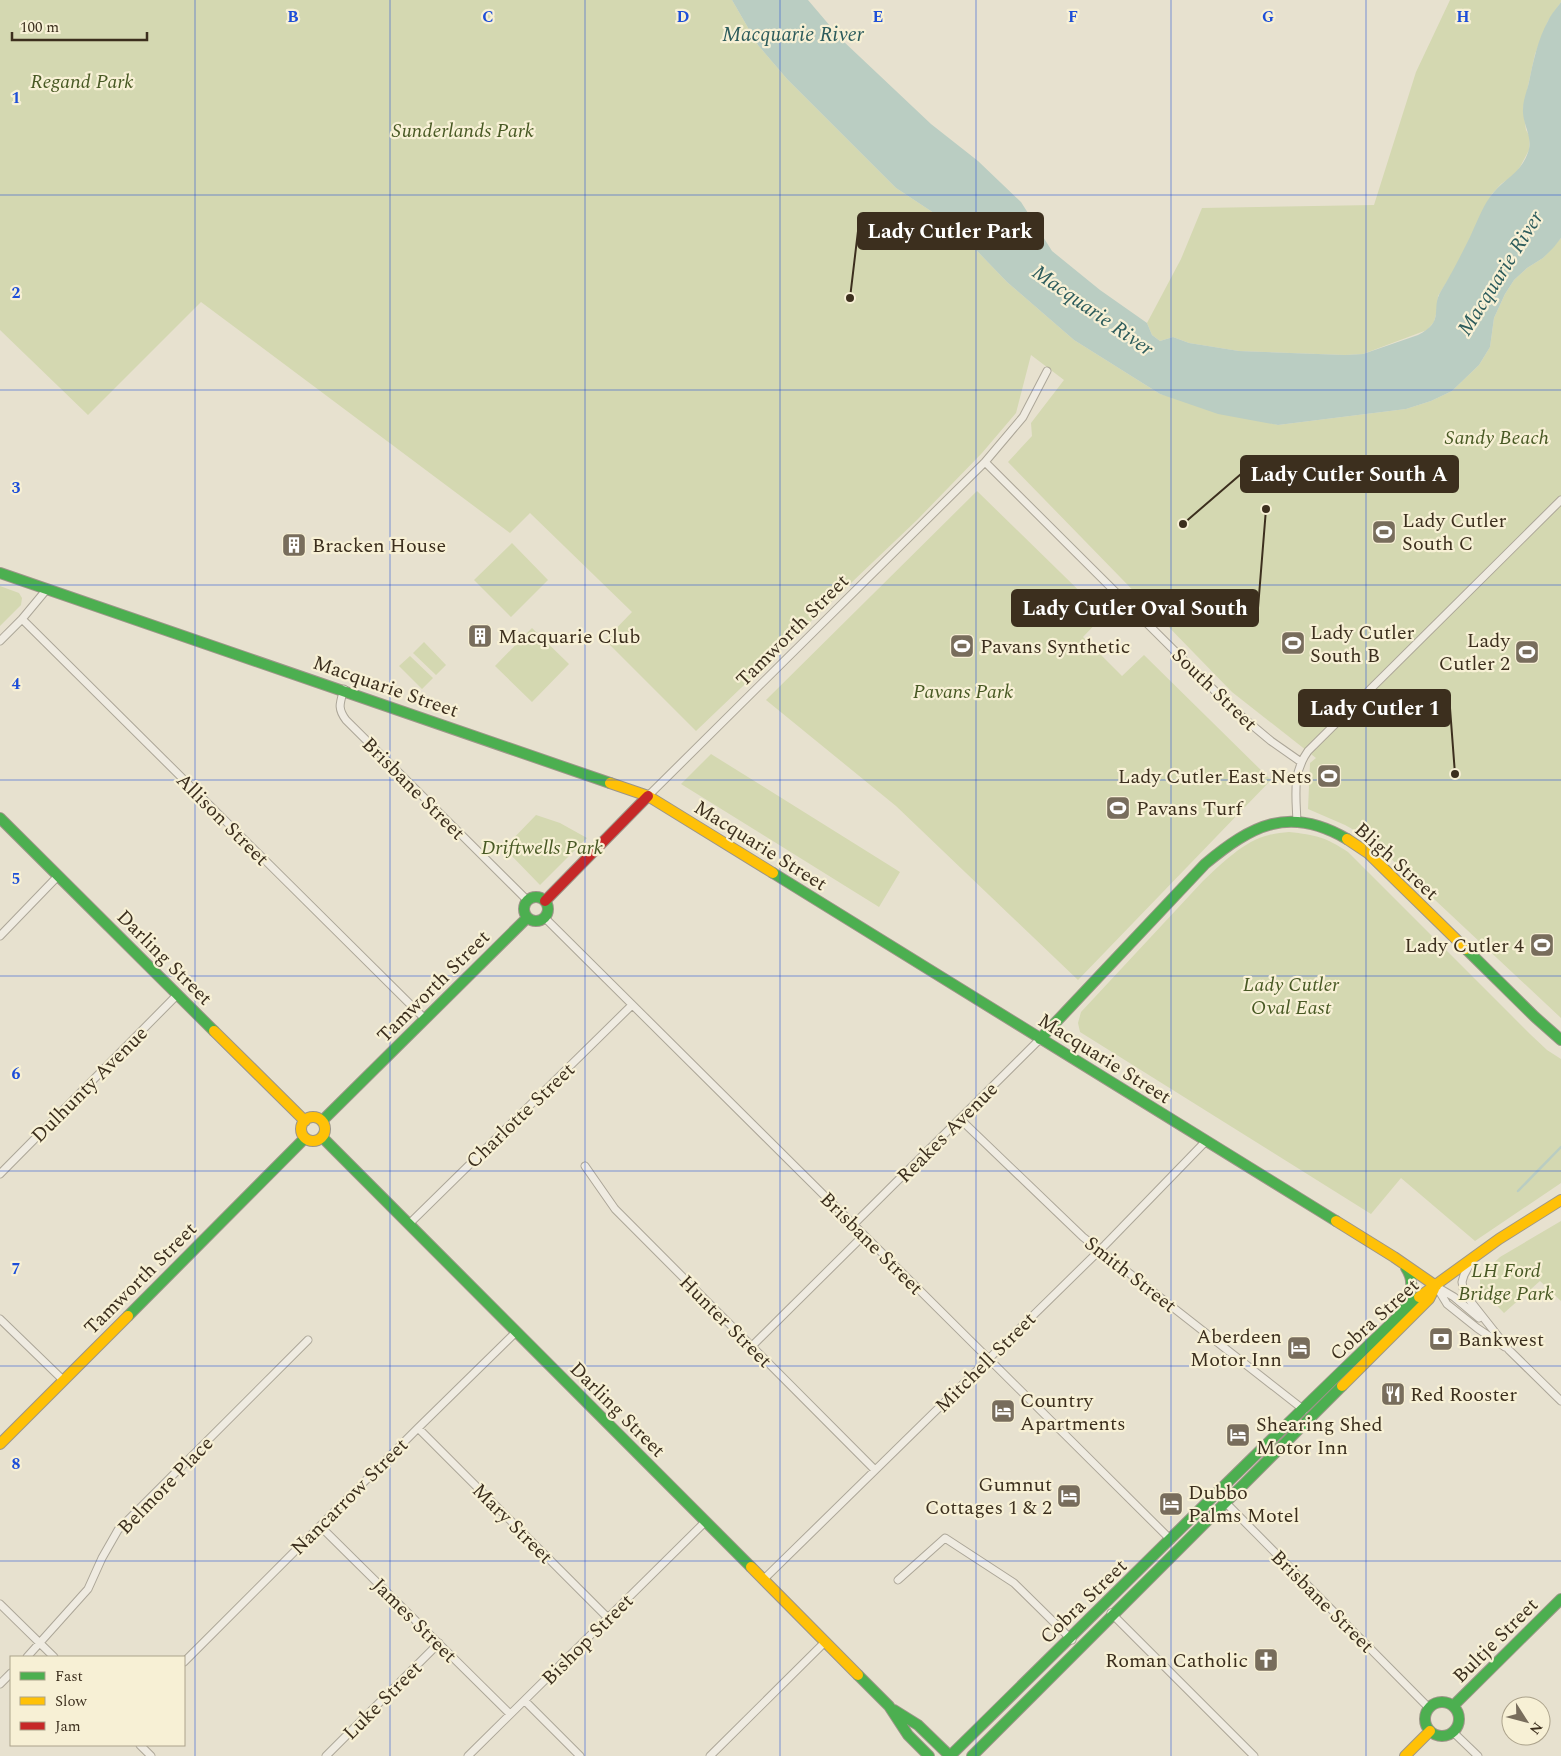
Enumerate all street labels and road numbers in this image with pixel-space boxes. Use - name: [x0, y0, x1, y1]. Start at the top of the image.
- street label: Tamworth Street: [729, 567, 856, 694]
- street label: South Street: [1165, 641, 1264, 738]
- street label: Macquarie Street: [309, 648, 462, 726]
- street label: Brisbane Street: [355, 730, 472, 847]
- street label: Allison Street: [169, 766, 276, 873]
- street label: Macquarie Street: [688, 793, 833, 899]
- street label: Bligh Street: [1347, 815, 1445, 908]
- street label: Darling Street: [109, 903, 219, 1013]
- street label: Tamworth Street: [370, 923, 497, 1050]
- street label: Macquarie Street: [1032, 1006, 1177, 1112]
- street label: Dulhunty Avenue: [24, 1019, 155, 1150]
- street label: Charlotte Street: [459, 1056, 582, 1176]
- street label: Reakes Avenue: [890, 1075, 1005, 1190]
- street label: Brisbane Street: [813, 1185, 930, 1302]
- street label: Tamworth Street: [77, 1215, 204, 1342]
- street label: Smith Street: [1078, 1229, 1183, 1321]
- street label: Hunter Street: [672, 1268, 779, 1375]
- street label: Cobra Street: [1323, 1271, 1426, 1368]
- street label: Mitchell Street: [928, 1305, 1043, 1420]
- street label: Darling Street: [562, 1355, 672, 1465]
- street label: Belmore Place: [111, 1430, 221, 1542]
- street label: Nancarrow Street: [284, 1431, 415, 1562]
- street label: Mary Street: [465, 1476, 560, 1571]
- street label: Brisbane Street: [1264, 1543, 1381, 1660]
- street label: Cobra Street: [1033, 1552, 1134, 1651]
- street label: James Street: [365, 1571, 464, 1670]
- street label: Bishop Street: [535, 1587, 641, 1693]
- street label: Bultje Street: [1446, 1591, 1545, 1690]
- street label: Luke Street: [336, 1654, 429, 1747]

